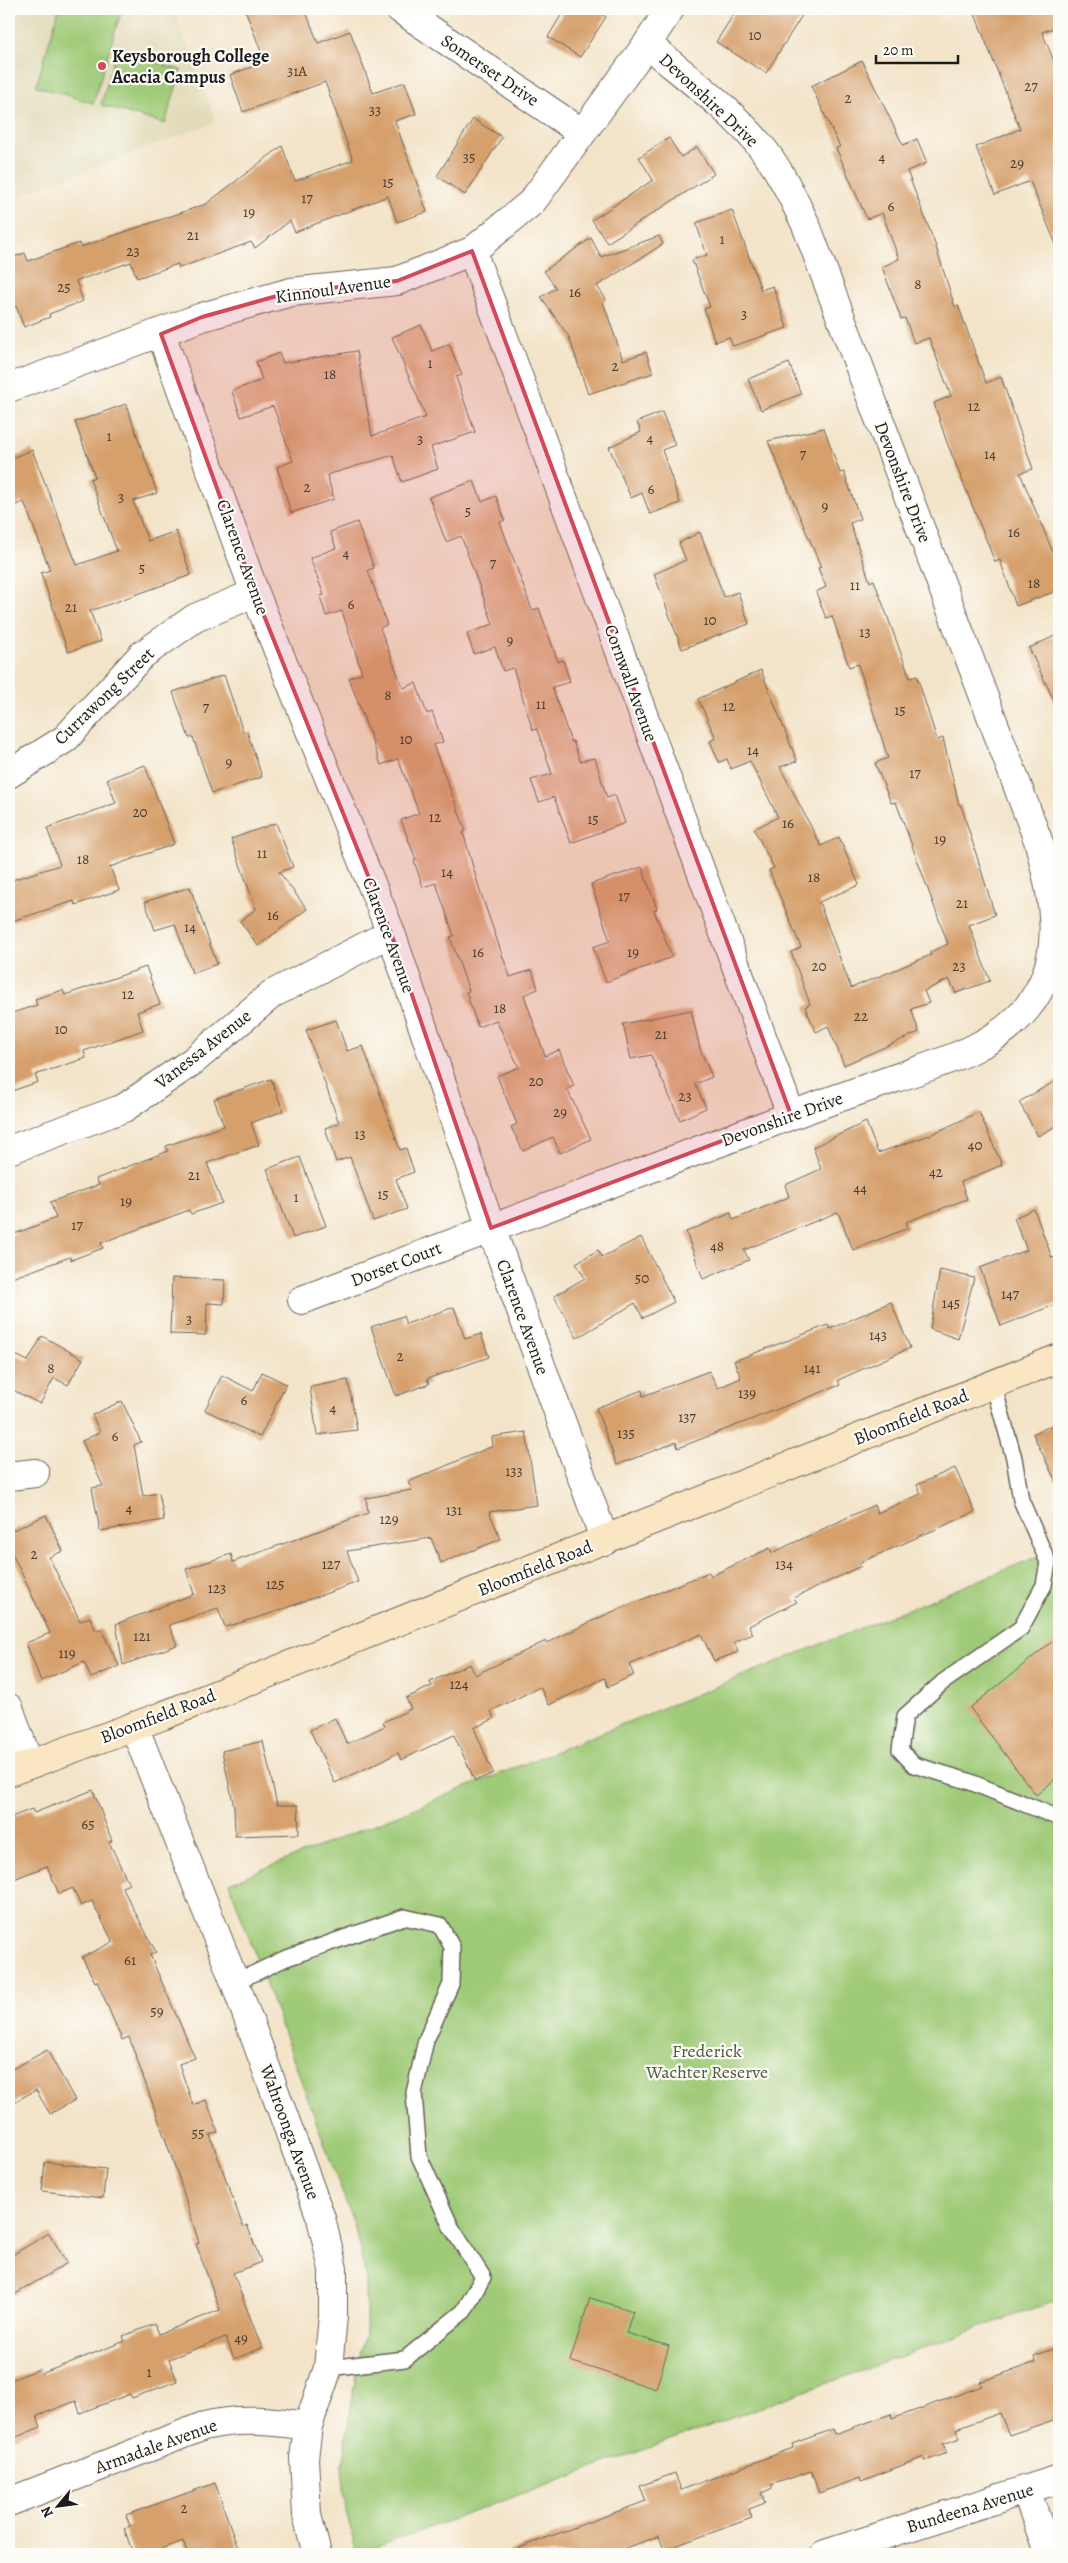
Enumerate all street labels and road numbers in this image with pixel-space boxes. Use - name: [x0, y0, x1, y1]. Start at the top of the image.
- street label: Somerset Drive: [436, 28, 544, 112]
- street label: Devonshire Drive: [654, 48, 764, 152]
- street label: Kinnoul Avenue: [274, 269, 392, 309]
- street label: Devonshire Drive: [869, 418, 937, 546]
- street label: Clarence Avenue: [211, 496, 275, 618]
- street label: Cornwall Avenue: [599, 621, 663, 745]
- street label: Currawong Street: [49, 642, 159, 750]
- street label: Clarence Avenue: [357, 874, 421, 996]
- street label: Vanessa Avenue: [149, 1004, 256, 1095]
- street label: Devonshire Drive: [718, 1086, 846, 1152]
- street label: Dorset Court: [347, 1236, 445, 1292]
- street label: Clarence Avenue: [491, 1256, 555, 1378]
- street label: Bloomfield Road: [850, 1383, 972, 1451]
- street label: Bloomfield Road: [474, 1534, 596, 1602]
- street label: Bloomfield Road: [97, 1683, 219, 1749]
- street label: Wahroonga Avenue: [254, 2060, 326, 2203]
- street label: Armadale Avenue: [91, 2413, 220, 2480]
- street label: Bundeena Avenue: [904, 2477, 1036, 2539]

